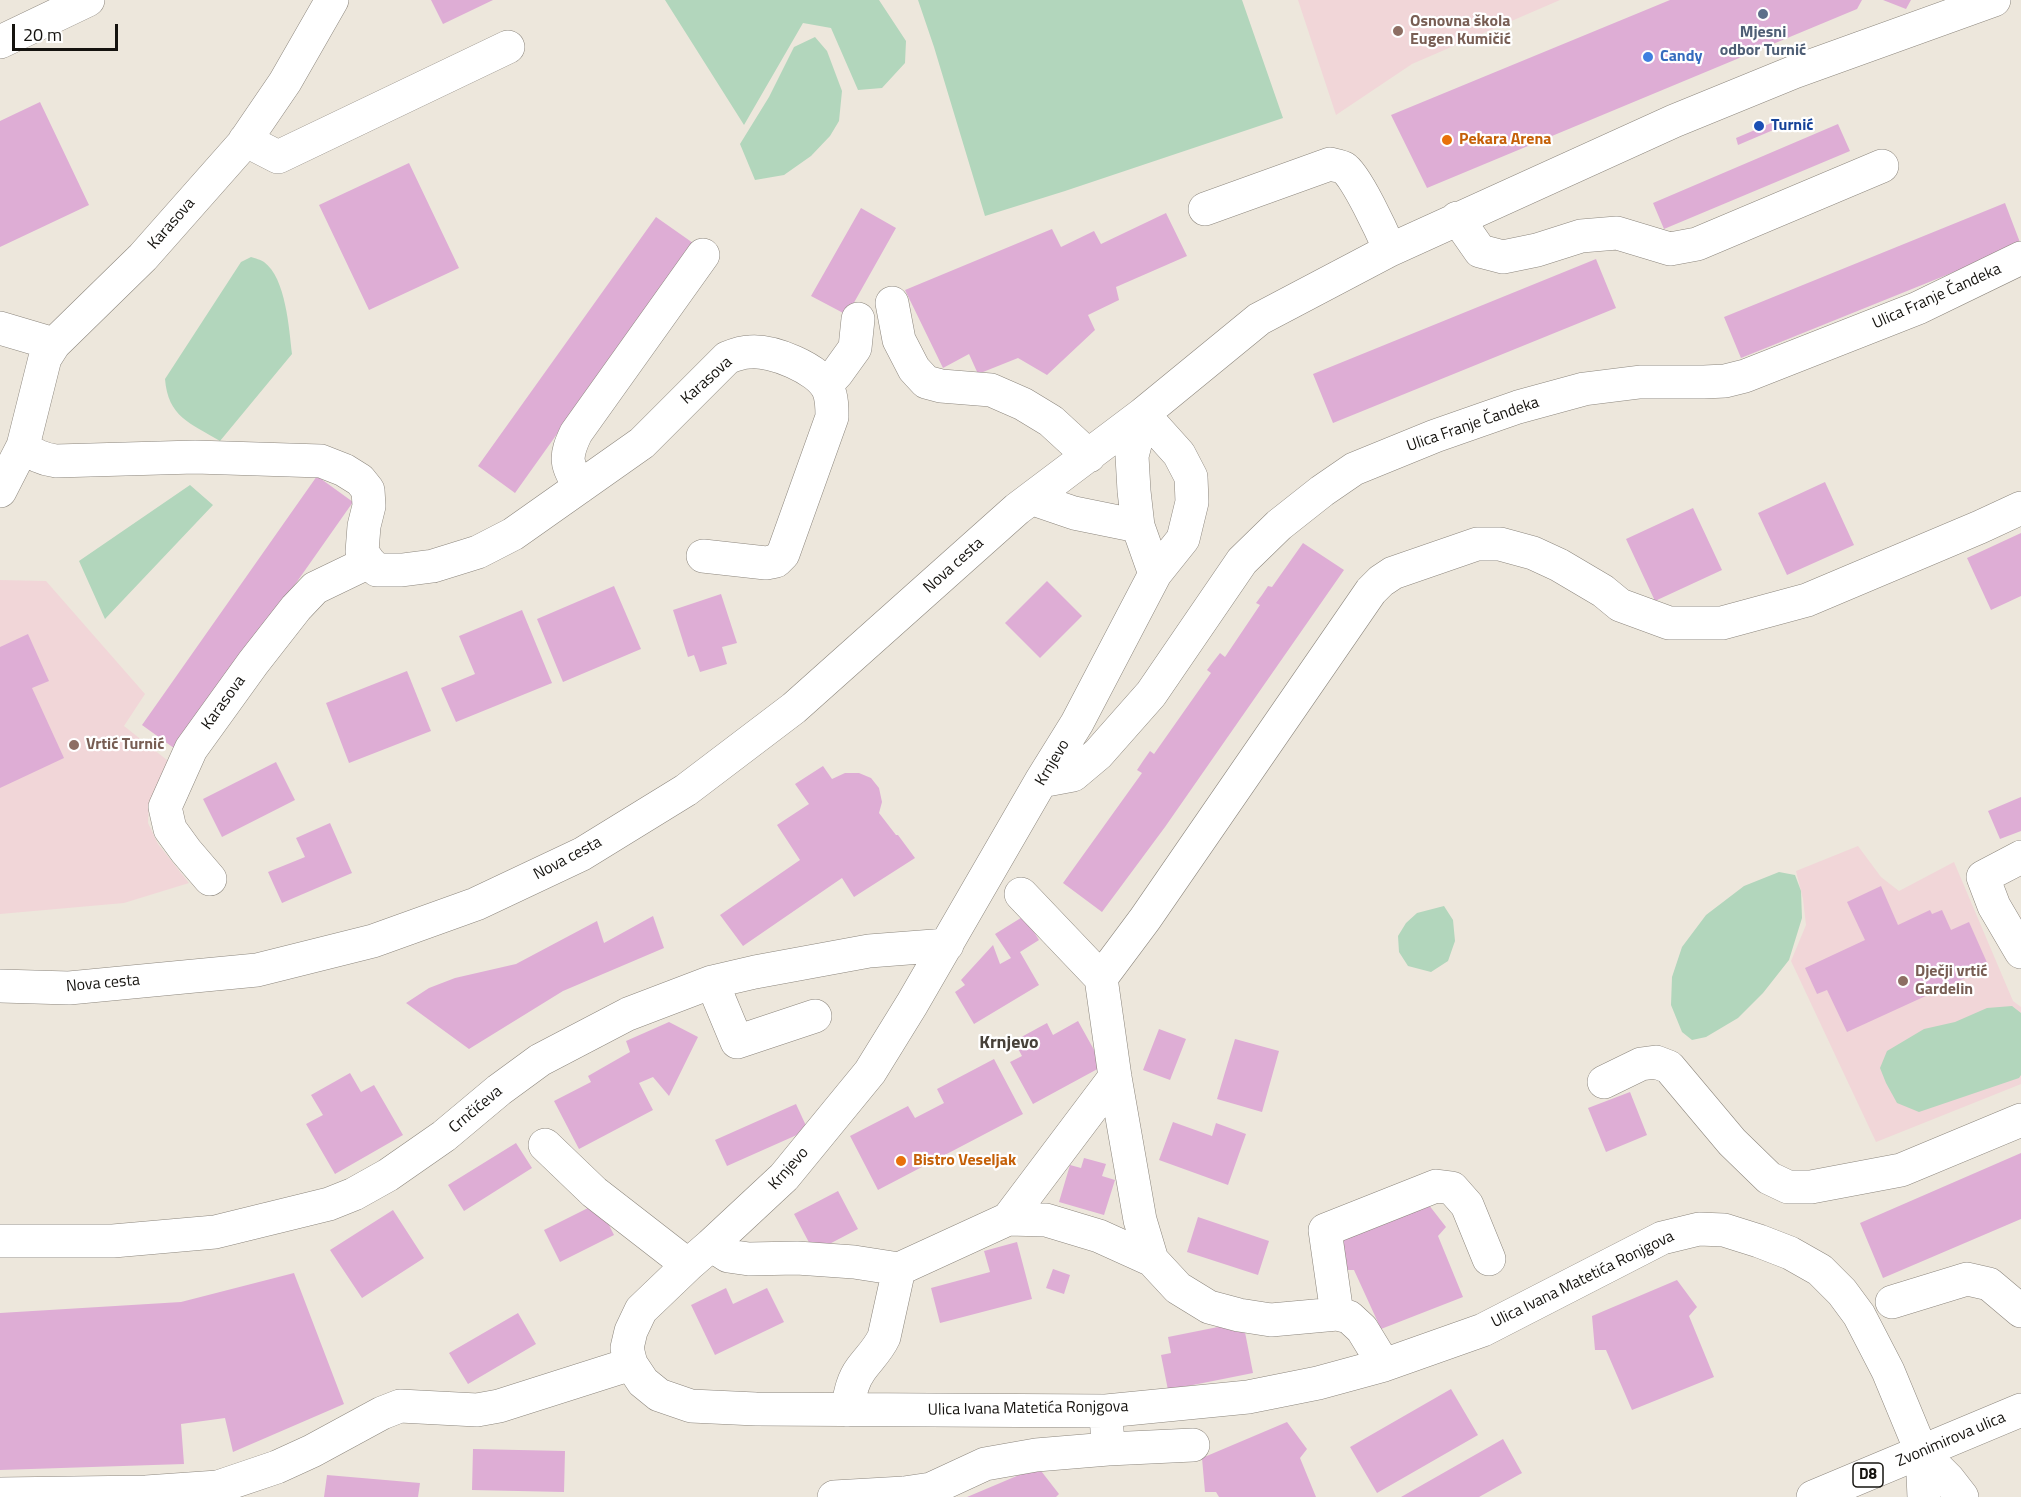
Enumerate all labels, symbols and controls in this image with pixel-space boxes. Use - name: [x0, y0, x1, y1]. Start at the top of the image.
- marker: Mjesni odbor Turnić: [1756, 7, 1770, 21]
- scale bar: [15, 12, 122, 50]
- place label: Osnovna škola Eugen Kumičić: [1410, 12, 1511, 50]
- text: 20 m: [23, 21, 62, 48]
- place label: Mjesni odbor Turnić: [1720, 23, 1806, 61]
- marker: Osnovna škola Eugen Kumičić: [1391, 24, 1405, 38]
- place label: Candy: [1660, 47, 1702, 67]
- marker: Candy: [1641, 50, 1655, 64]
- place label: Turnić: [1771, 116, 1813, 136]
- marker: Turnić: [1752, 119, 1766, 133]
- place label: Pekara Arena: [1459, 130, 1551, 150]
- marker: Pekara Arena: [1440, 133, 1454, 147]
- street label: Karasova: [144, 194, 200, 254]
- street label: Ulica Franje Čandeka: [1870, 260, 2004, 334]
- street label: Karasova: [678, 353, 736, 409]
- street label: Ulica Franje Čandeka: [1404, 393, 1542, 457]
- street label: Nova cesta: [920, 534, 988, 598]
- street label: Karasova: [198, 672, 250, 734]
- place label: Vrtić Turnić: [86, 735, 164, 755]
- street label: Krnjevo: [1032, 736, 1074, 790]
- marker: Vrtić Turnić: [67, 738, 81, 752]
- street label: Nova cesta: [531, 833, 605, 885]
- place label: Dječji vrtić Gardelin: [1915, 962, 1987, 1000]
- street label: Nova cesta: [65, 971, 141, 997]
- marker: Dječji vrtić Gardelin: [1896, 974, 1910, 988]
- district label: Krnjevo: [979, 1033, 1039, 1055]
- street label: Crnčićeva: [445, 1082, 507, 1138]
- street label: Krnjevo: [765, 1144, 813, 1194]
- place label: Bistro Veseljak: [913, 1151, 1016, 1171]
- marker: Bistro Veseljak: [894, 1154, 908, 1168]
- street label: Ulica Ivana Matetića Ronjgova: [1489, 1227, 1677, 1333]
- street label: Ulica Ivana Matetića Ronjgova: [927, 1398, 1129, 1420]
- street label: Zvonimirova ulica: [1893, 1408, 2009, 1472]
- road number: D8: [1853, 1463, 1883, 1487]

